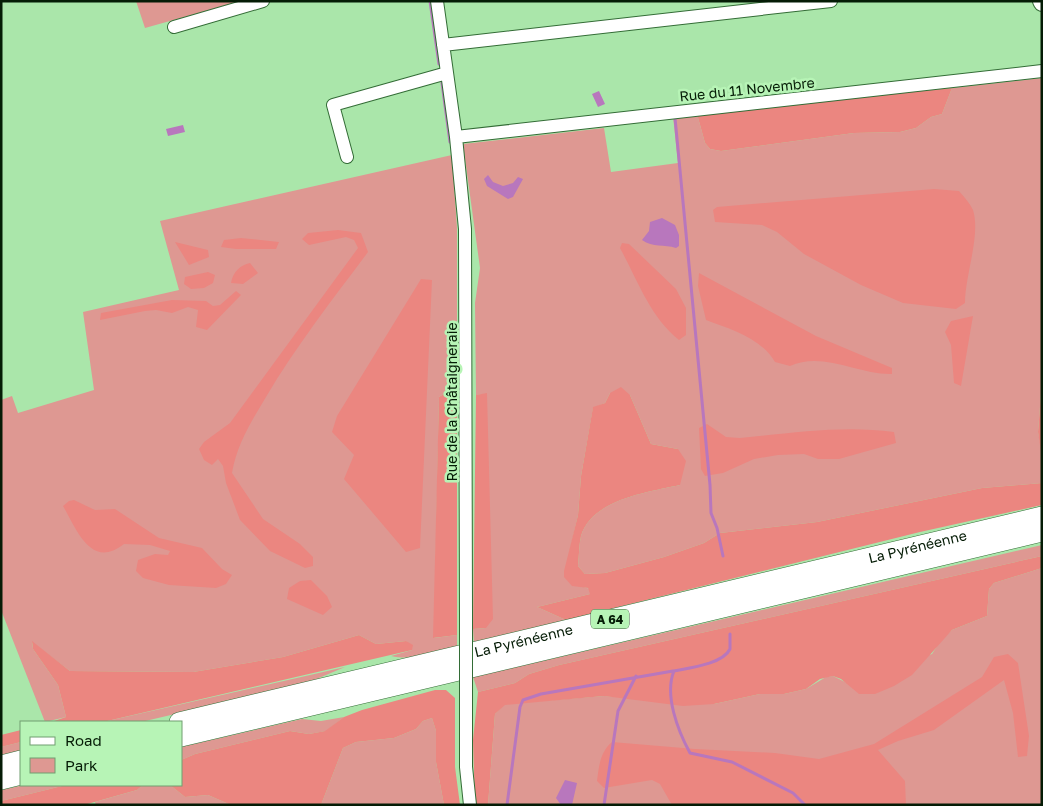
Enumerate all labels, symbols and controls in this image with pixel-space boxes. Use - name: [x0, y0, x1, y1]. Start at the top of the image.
- street label: Rue du 11 Novembre: [679, 73, 815, 105]
- street label: Rue de la Châtaigneraie: [443, 322, 460, 482]
- street label: La Pyrénéenne: [866, 526, 968, 566]
- road number: A 64: [591, 610, 629, 628]
- street label: La Pyrénéenne: [472, 620, 574, 660]
- legend: [20, 721, 182, 786]
- text: Road: [65, 731, 102, 749]
- text: Park: [65, 756, 98, 774]

